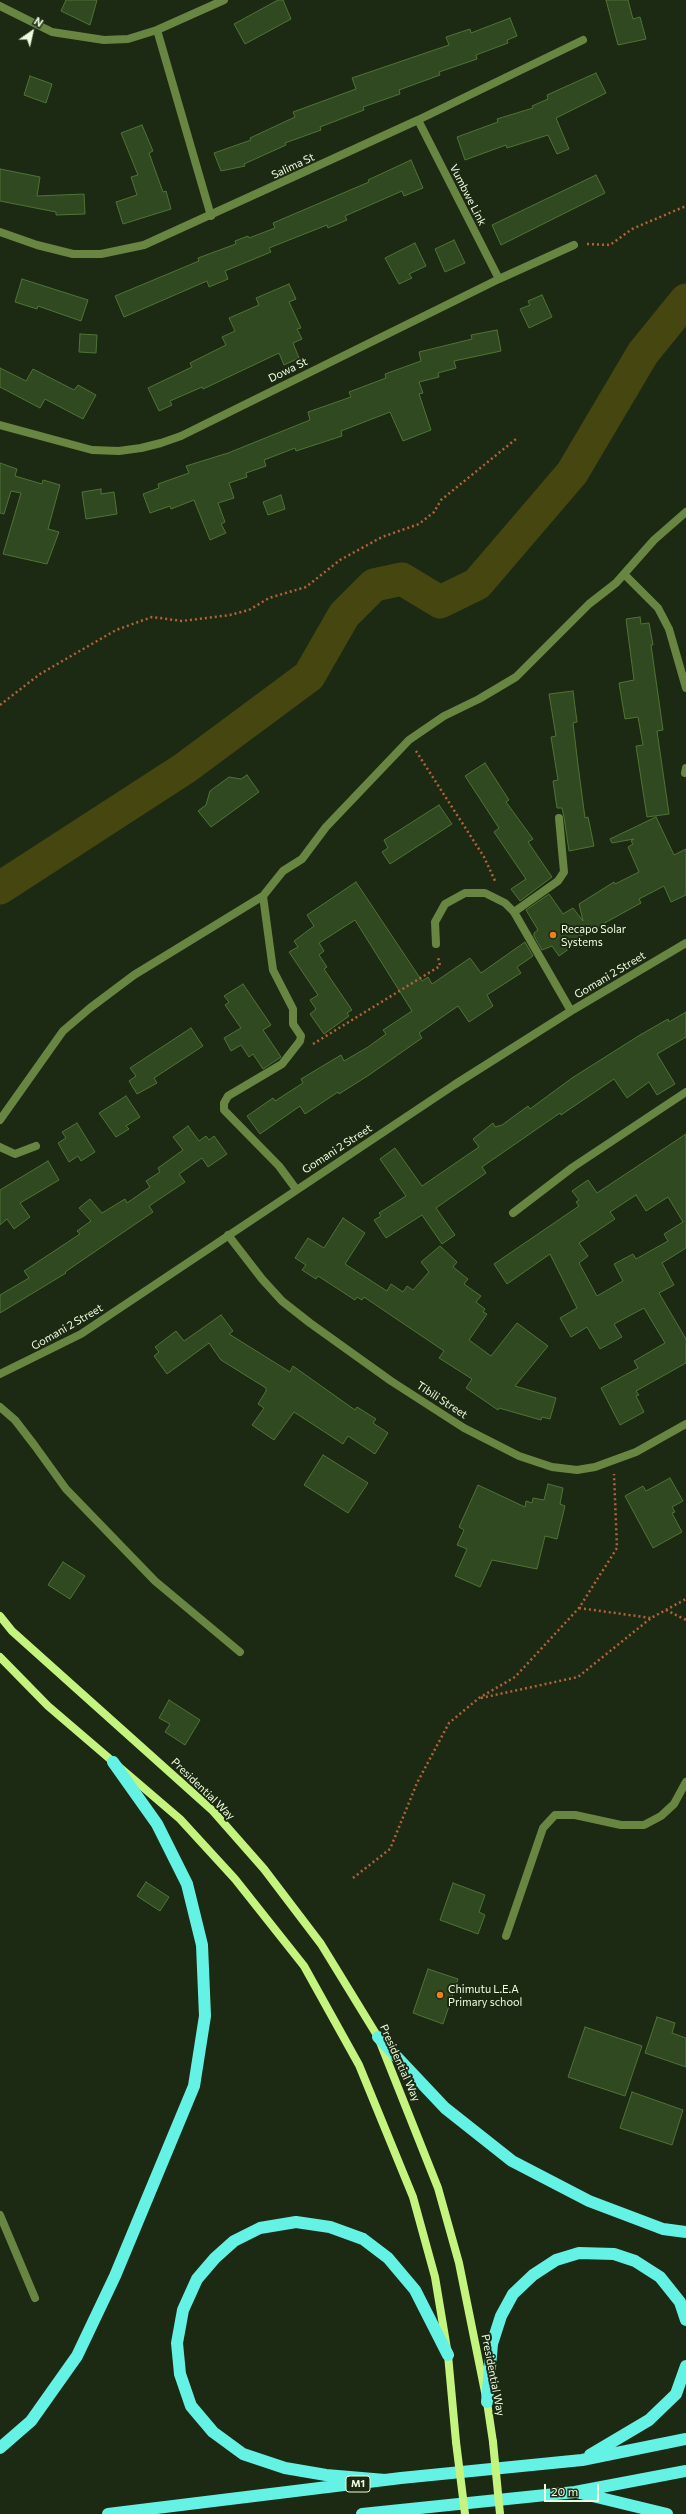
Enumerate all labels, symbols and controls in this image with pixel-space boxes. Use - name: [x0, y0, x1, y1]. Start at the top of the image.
- north arrow: [12, 12, 52, 52]
- text: N: [32, 14, 46, 29]
- street label: Salima St: [269, 150, 317, 182]
- street label: Vumbwe Link: [447, 162, 489, 228]
- street label: Dowa St: [266, 355, 310, 385]
- place label: Recapo Solar Systems: [561, 922, 626, 948]
- marker: Recapo Solar Systems: [548, 930, 558, 940]
- street label: Gomani 2 Street: [572, 949, 648, 1001]
- street label: Gomani 2 Street: [300, 1122, 374, 1176]
- street label: Gomani 2 Street: [29, 1301, 105, 1353]
- street label: Tibili Street: [414, 1379, 470, 1421]
- street label: Presidential Way: [169, 1755, 237, 1823]
- place label: Chimutu L.E.A Primary school: [448, 1982, 522, 2008]
- marker: Chimutu L.E.A Primary school: [435, 1990, 445, 2000]
- street label: Presidential Way: [377, 2022, 423, 2104]
- street label: Presidential Way: [479, 2333, 507, 2417]
- road number: M1: [346, 2476, 370, 2492]
- scale bar: [546, 2476, 601, 2502]
- text: 20 m: [551, 2484, 578, 2498]

